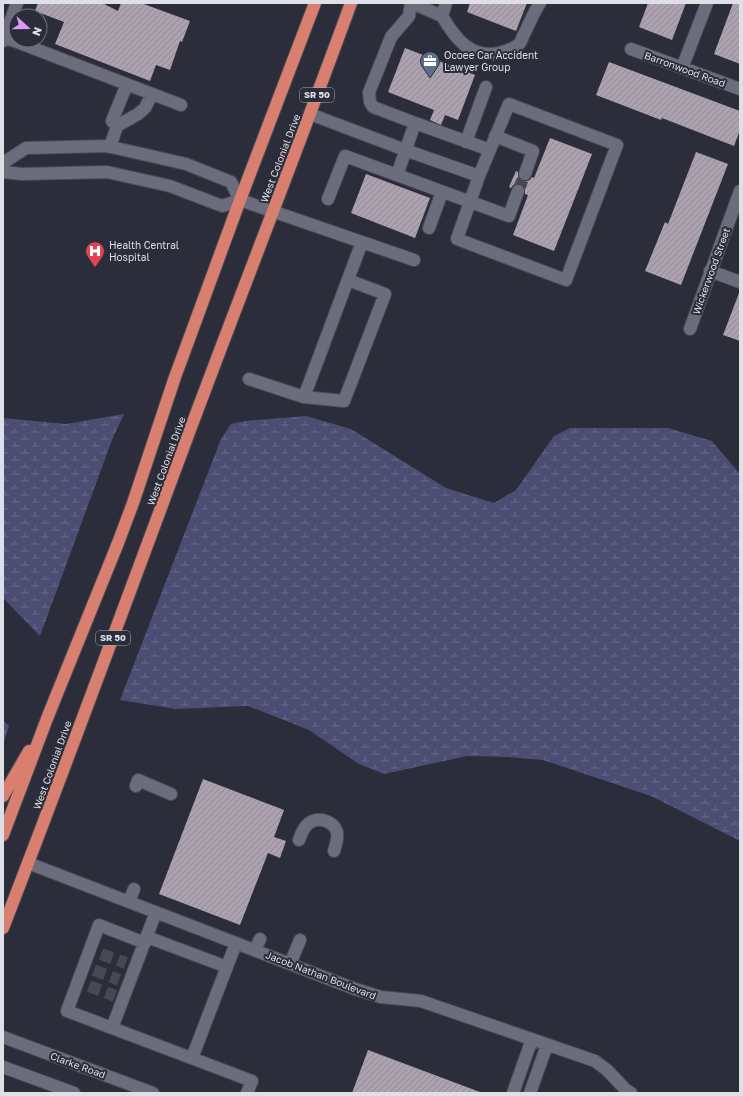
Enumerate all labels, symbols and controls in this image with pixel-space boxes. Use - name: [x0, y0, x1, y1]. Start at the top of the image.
- north arrow: [8, 8, 48, 48]
- text: N: [30, 26, 45, 38]
- place label: Ocoee Car Accident Lawyer Group: [444, 49, 538, 73]
- street label: Barronwood Road: [643, 49, 727, 89]
- office icon: Ocoee Car Accident Lawyer Group: [419, 50, 441, 78]
- road number: SR 50: [300, 88, 334, 102]
- street label: West Colonial Drive: [258, 112, 302, 204]
- street label: Wickerwood Street: [690, 226, 732, 316]
- place label: Health Central Hospital: [109, 239, 179, 263]
- hospital icon: Health Central Hospital: [84, 240, 106, 268]
- street label: West Colonial Drive: [144, 415, 188, 507]
- road number: SR 50: [96, 631, 130, 645]
- street label: West Colonial Drive: [30, 719, 74, 811]
- street label: Jacob Nathan Boulevard: [264, 948, 378, 1002]
- street label: Clarke Road: [49, 1049, 107, 1081]

